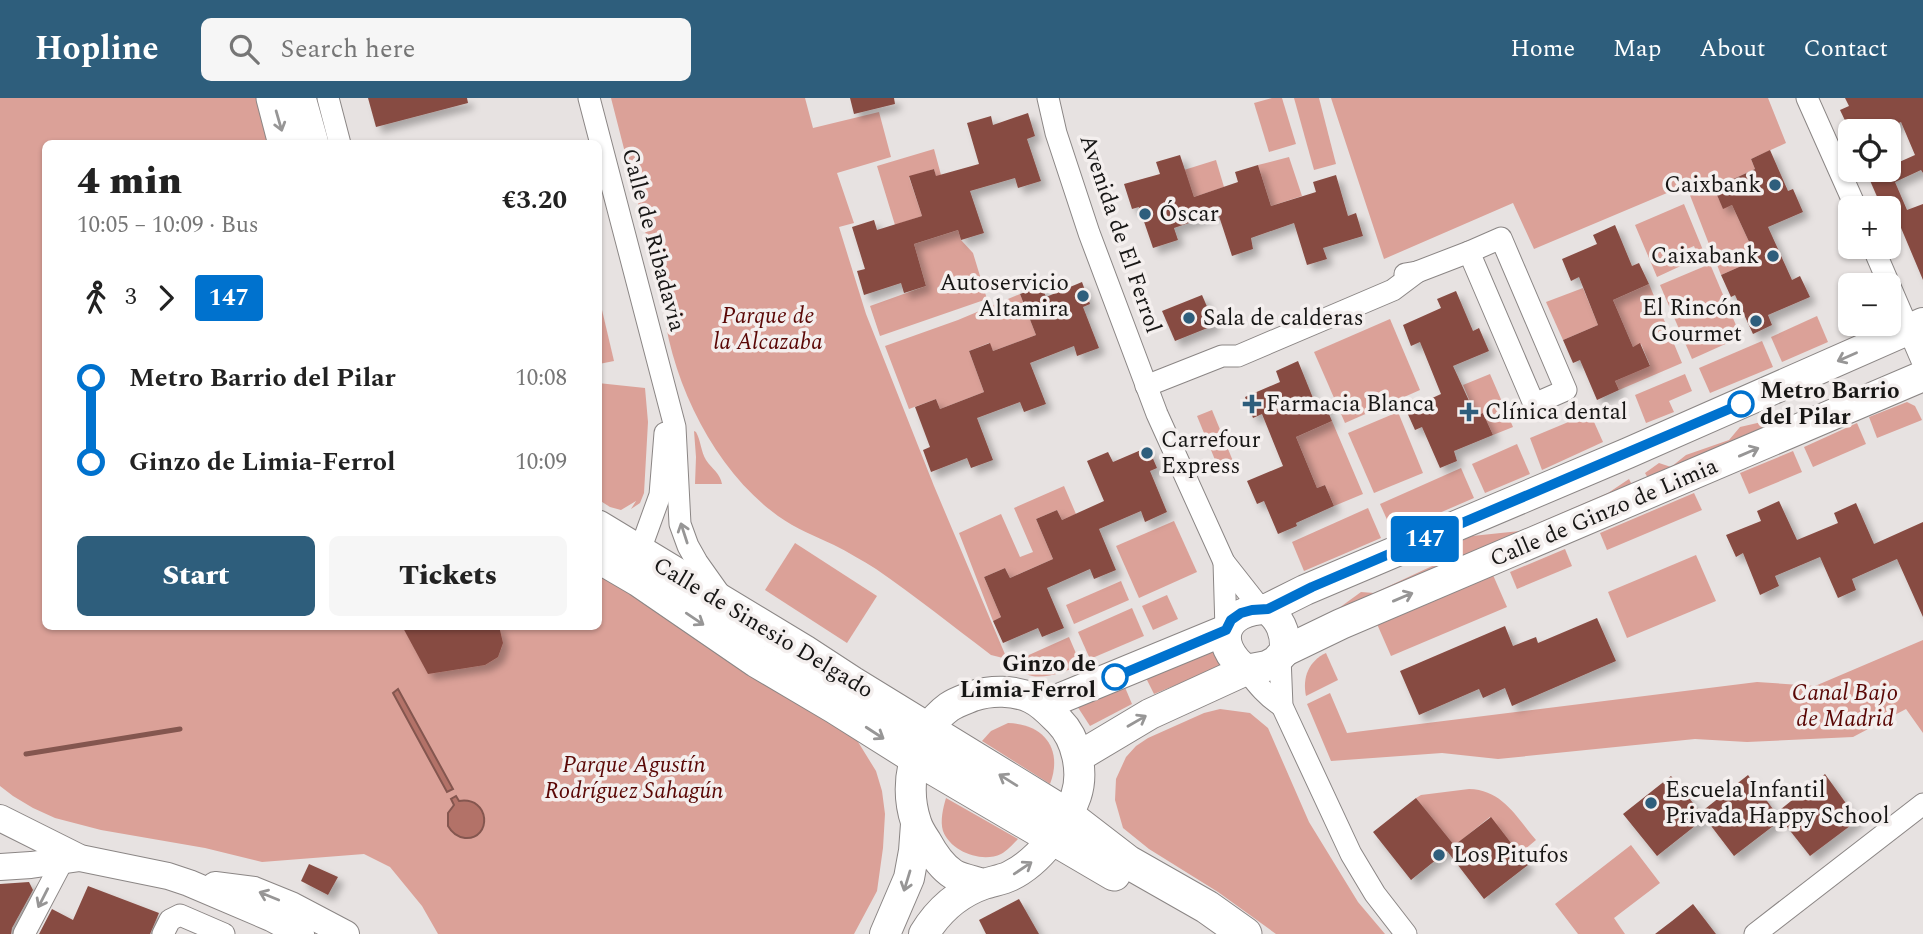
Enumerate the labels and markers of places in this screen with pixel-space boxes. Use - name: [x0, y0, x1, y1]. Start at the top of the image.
- place label: Caixbank: [1664, 168, 1761, 203]
- marker: Caixbank: [1767, 177, 1783, 193]
- place label: Óscar: [1159, 197, 1219, 232]
- marker: Óscar: [1137, 206, 1153, 222]
- place label: Caixabank: [1651, 239, 1759, 274]
- marker: Caixabank: [1765, 248, 1781, 264]
- place label: Autoservicio Altamira: [940, 266, 1069, 327]
- marker: Autoservicio Altamira: [1075, 288, 1091, 304]
- place label: El Rincón Gourmet: [1642, 291, 1742, 352]
- place label: Sala de calderas: [1203, 301, 1364, 336]
- marker: Sala de calderas: [1181, 310, 1197, 326]
- marker: El Rincón Gourmet: [1748, 313, 1764, 329]
- place label: Metro Barrio del Pilar: [1760, 374, 1900, 435]
- place label: Farmacia Blanca: [1266, 387, 1435, 422]
- marker: Metro Barrio del Pilar: [1728, 391, 1754, 417]
- place label: Clínica dental: [1485, 395, 1628, 430]
- marker: Farmacia Blanca: [1244, 396, 1260, 412]
- marker: Clínica dental: [1459, 402, 1479, 422]
- place label: Carrefour Express: [1161, 423, 1261, 484]
- marker: Carrefour Express: [1139, 445, 1155, 461]
- place label: Ginzo de Limia-Ferrol: [960, 647, 1096, 708]
- marker: Ginzo de Limia-Ferrol: [1102, 664, 1128, 690]
- place label: Escuela Infantil Privada Happy School: [1665, 773, 1889, 834]
- marker: Escuela Infantil Privada Happy School: [1643, 795, 1659, 811]
- place label: Los Pitufos: [1453, 838, 1569, 873]
- marker: Los Pitufos: [1431, 847, 1447, 863]

